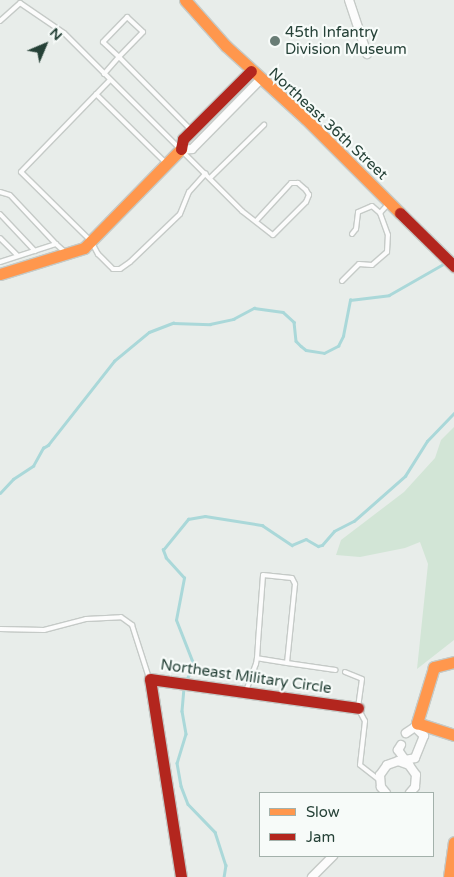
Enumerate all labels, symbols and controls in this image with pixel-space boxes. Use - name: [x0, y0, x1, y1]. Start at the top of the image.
- north arrow: [20, 20, 70, 70]
- place label: 45th Infantry Division Museum: [285, 23, 407, 58]
- text: N: [46, 24, 66, 44]
- marker: 45th Infantry Division Museum: [269, 35, 281, 47]
- street label: Northeast 36th Street: [265, 64, 391, 184]
- street label: Northeast Military Circle: [159, 656, 333, 698]
- legend: [259, 792, 434, 857]
- text: Slow: [306, 803, 340, 821]
- text: Jam: [306, 828, 335, 846]

